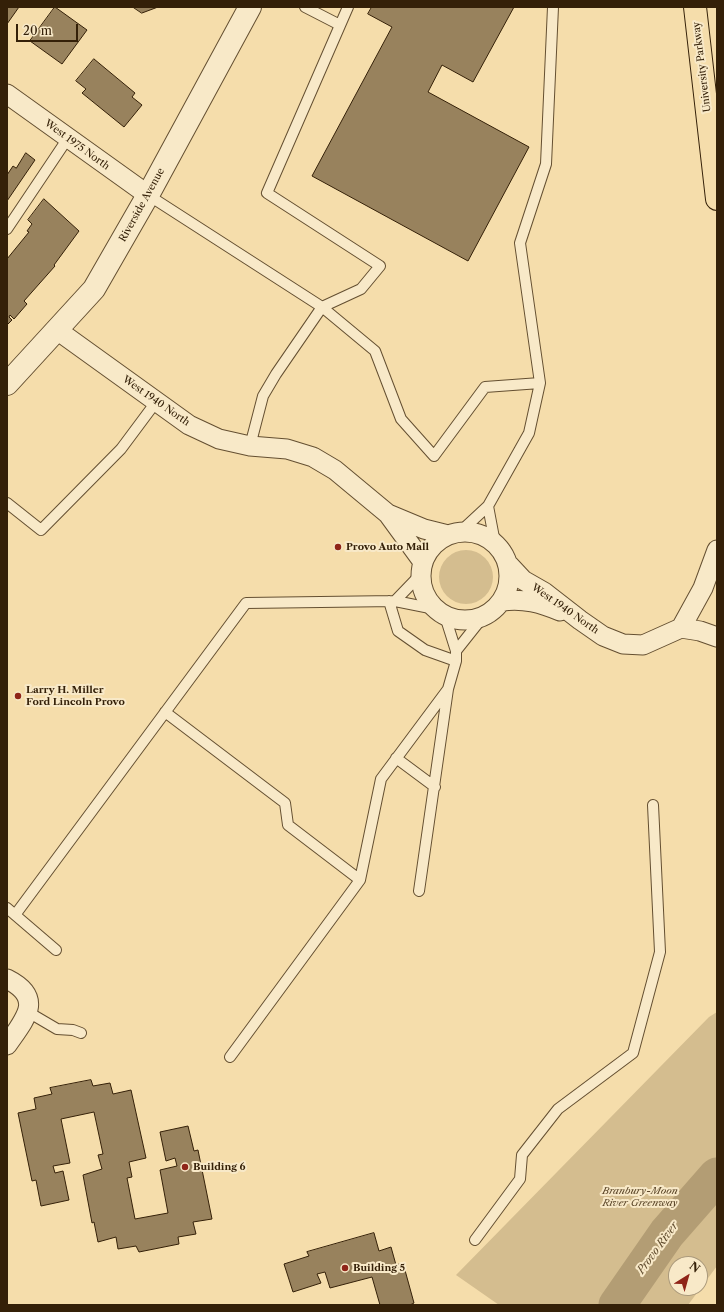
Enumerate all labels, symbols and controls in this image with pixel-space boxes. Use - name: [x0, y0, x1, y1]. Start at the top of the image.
- scale bar: [18, 16, 80, 42]
- street label: University Parkway: [691, 21, 713, 113]
- text: 20 m: [23, 23, 52, 38]
- street label: West 1975 North: [42, 117, 112, 173]
- street label: Riverside Avenue: [117, 166, 167, 244]
- street label: West 1940 North: [120, 373, 192, 429]
- place label: Provo Auto Mall: [346, 541, 429, 553]
- marker: Provo Auto Mall: [333, 542, 343, 552]
- street label: West 1940 North: [529, 581, 601, 637]
- place label: Larry H. Miller Ford Lincoln Provo: [26, 684, 125, 708]
- marker: Larry H. Miller Ford Lincoln Provo: [13, 691, 23, 701]
- place label: Building 6: [193, 1161, 245, 1173]
- marker: Building 6: [180, 1162, 190, 1172]
- park label: Branbury-Moon River Greenway: [602, 1185, 678, 1208]
- water label: Provo River: [635, 1219, 681, 1277]
- north arrow: [668, 1256, 708, 1296]
- text: N: [687, 1259, 703, 1276]
- place label: Building 5: [353, 1262, 405, 1274]
- marker: Building 5: [340, 1263, 350, 1273]

